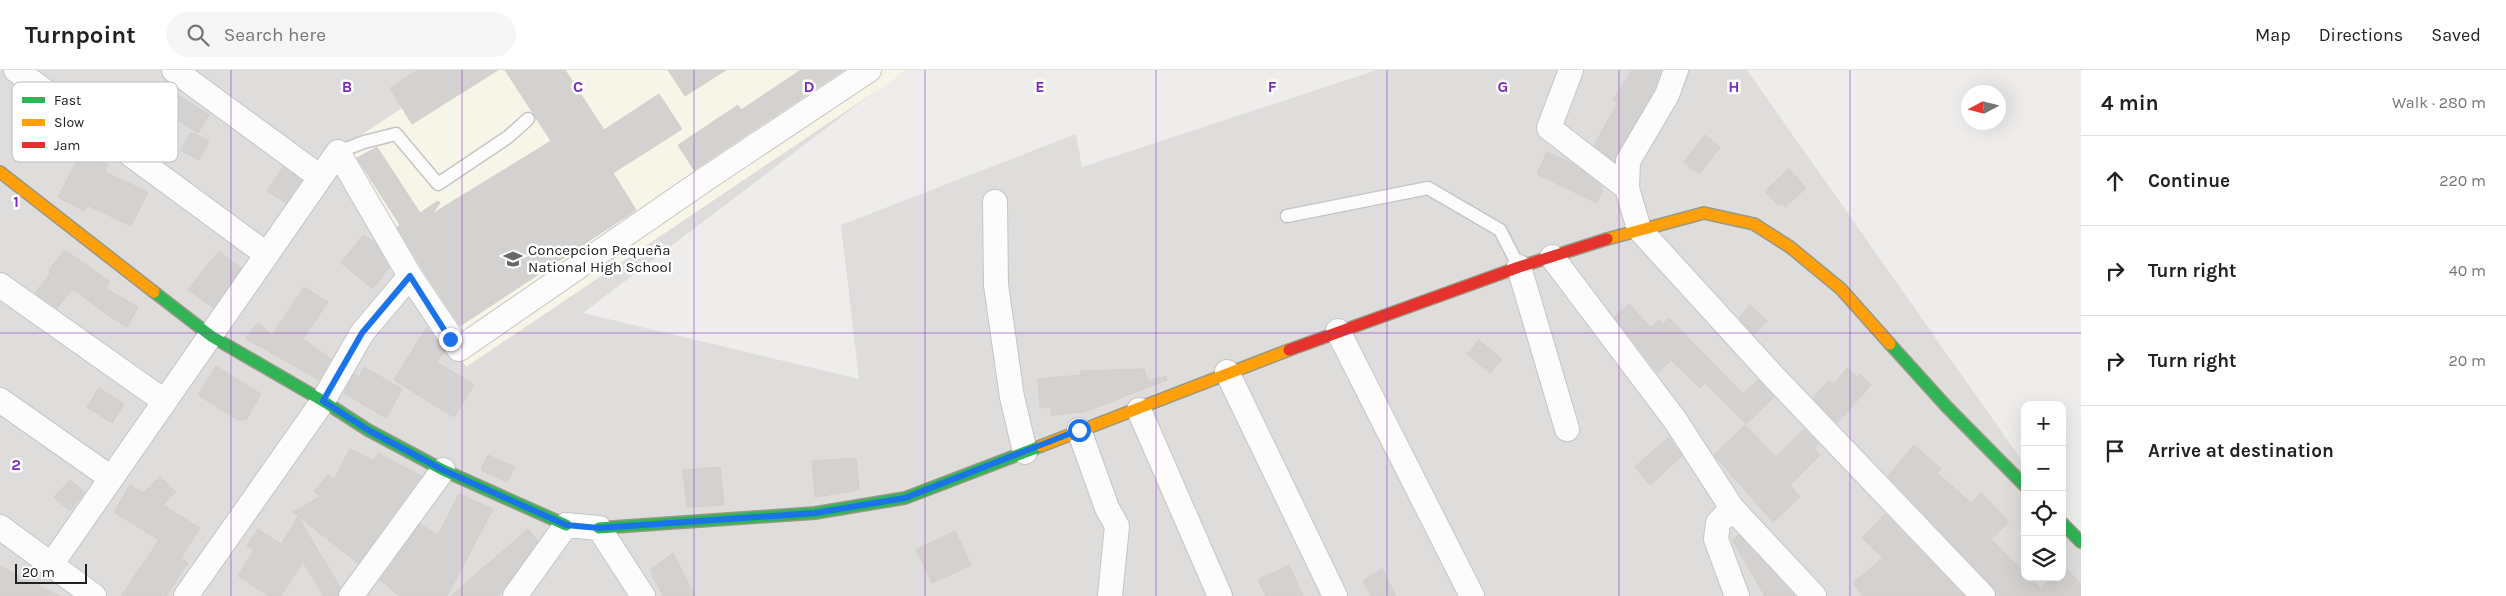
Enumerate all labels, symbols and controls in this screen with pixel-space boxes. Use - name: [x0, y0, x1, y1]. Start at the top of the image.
- search box: [166, 12, 516, 57]
- text: Turnpoint: [25, 21, 136, 49]
- icon: search: [184, 21, 212, 49]
- text: Search here: [224, 24, 326, 46]
- text: Map: [2255, 24, 2291, 46]
- text: Directions: [2319, 24, 2403, 46]
- text: Saved: [2431, 24, 2481, 46]
- text: B: [342, 77, 352, 96]
- text: C: [573, 77, 583, 96]
- text: D: [804, 77, 815, 96]
- text: E: [1035, 77, 1045, 96]
- text: F: [1268, 77, 1277, 96]
- text: G: [1498, 77, 1508, 96]
- text: H: [1728, 77, 1740, 96]
- legend: [12, 82, 178, 162]
- north arrow: [1961, 85, 2006, 130]
- text: 4 min: [2101, 91, 2159, 115]
- text: Fast: [54, 92, 81, 109]
- text: Walk · 280 m: [2392, 93, 2486, 112]
- text: Slow: [54, 114, 84, 131]
- text: Jam: [54, 137, 80, 154]
- icon: ahead: [2101, 167, 2129, 195]
- text: Continue: [2148, 170, 2230, 192]
- text: 220 m: [2439, 171, 2486, 190]
- text: 1: [13, 192, 19, 211]
- place label: Concepcion Pequeña National High School: [528, 241, 672, 276]
- school or university icon: Concepcion Pequeña National High School: [502, 248, 524, 270]
- icon: right: [2101, 257, 2129, 285]
- text: Turn right: [2148, 260, 2237, 282]
- text: 40 m: [2449, 261, 2486, 280]
- route end: [439, 328, 462, 351]
- icon: right: [2101, 347, 2129, 375]
- text: Turn right: [2148, 350, 2237, 372]
- text: 20 m: [2448, 351, 2486, 370]
- map controls: [2021, 401, 2066, 581]
- button: +: [2021, 401, 2066, 446]
- route start: [1068, 419, 1091, 442]
- icon: arrive: [2101, 437, 2129, 465]
- text: Arrive at destination: [2148, 440, 2334, 462]
- button: −: [2021, 446, 2066, 491]
- text: 2: [11, 455, 21, 474]
- button: locate: [2021, 491, 2066, 536]
- button: layers: [2021, 536, 2066, 581]
- scale bar: [15, 561, 88, 584]
- text: 20 m: [22, 564, 55, 581]

